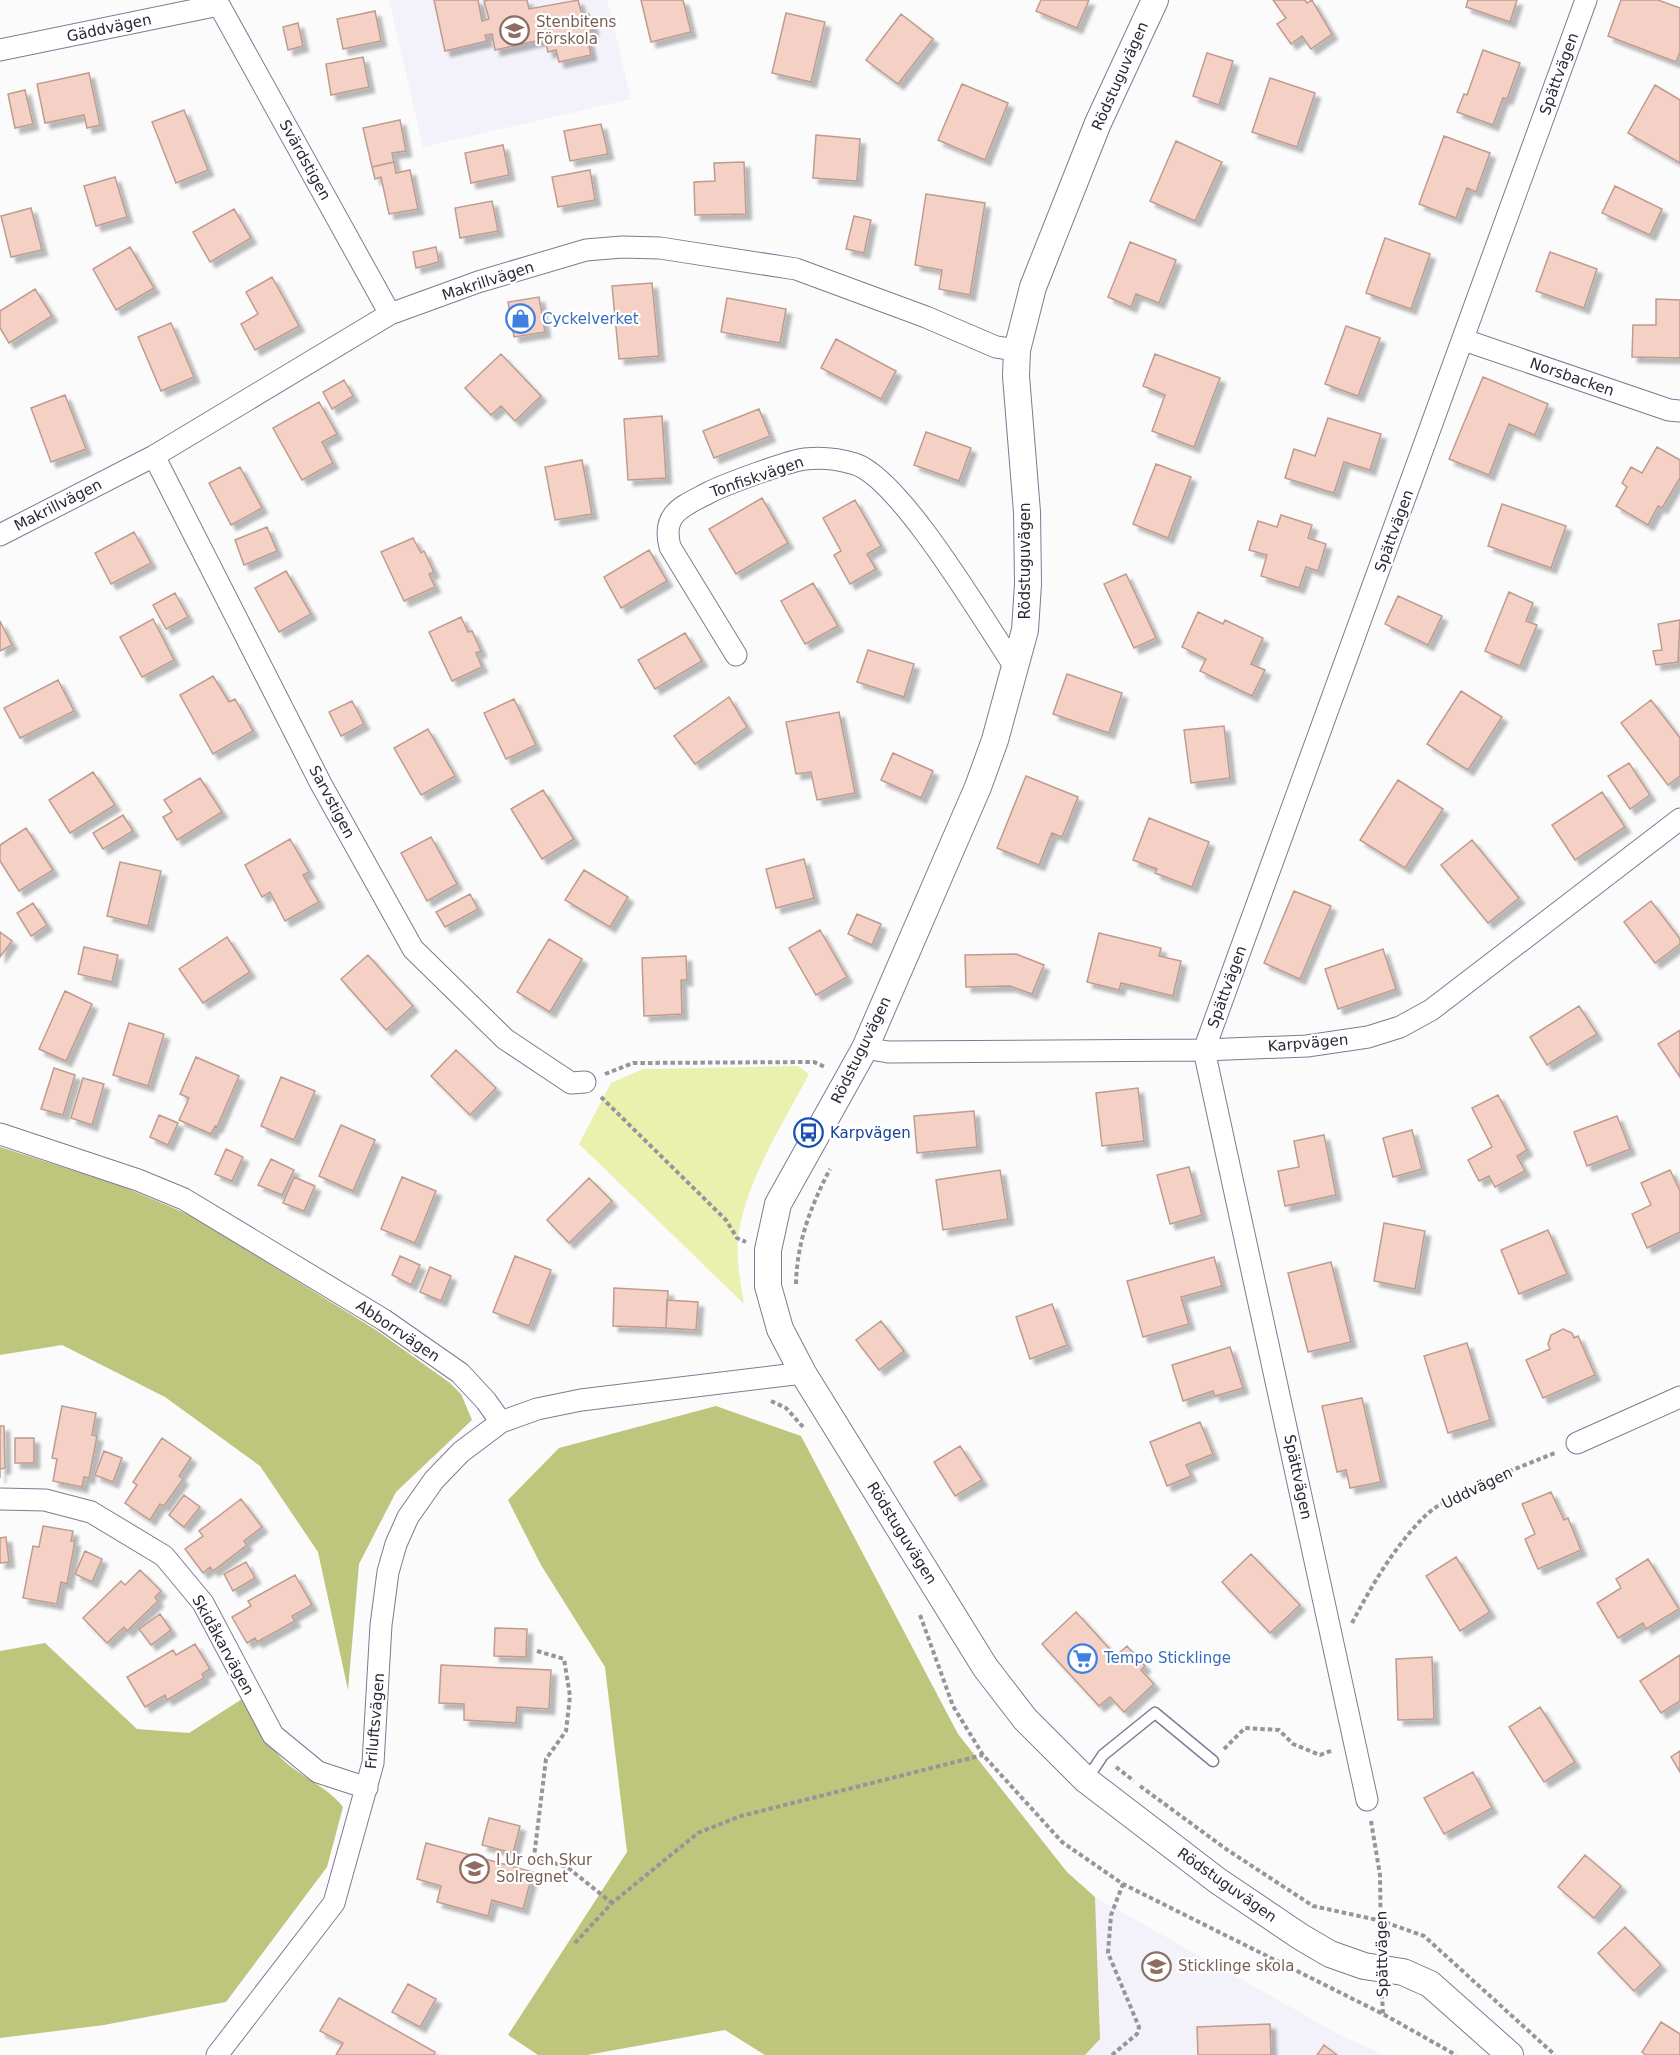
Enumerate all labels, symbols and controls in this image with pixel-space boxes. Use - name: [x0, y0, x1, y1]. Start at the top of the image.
- street label: Gäddvägen: [65, 10, 153, 46]
- place label: Stenbitens Förskola: [536, 13, 616, 48]
- school or university icon: Stenbitens Förskola: [499, 15, 531, 47]
- street label: Rödstuguvägen: [1088, 19, 1152, 133]
- street label: Spättvägen: [1536, 30, 1582, 118]
- street label: Svärdstigen: [276, 117, 334, 203]
- street label: Makrillvägen: [440, 258, 536, 304]
- shop icon: Cyckelverket: [505, 303, 537, 335]
- place label: Cyckelverket: [542, 310, 639, 328]
- street label: Norsbacken: [1527, 354, 1617, 400]
- street label: Tonfiskvägen: [707, 453, 806, 502]
- street label: Makrillvägen: [11, 475, 105, 535]
- street label: Spättvägen: [1371, 487, 1417, 575]
- street label: Rödstuguvägen: [1016, 502, 1034, 620]
- street label: Sarvstigen: [305, 763, 359, 841]
- street label: Spättvägen: [1204, 943, 1250, 1031]
- street label: Rödstuguvägen: [827, 993, 895, 1107]
- street label: Karpvägen: [1267, 1031, 1349, 1055]
- bus stop icon: Karpvägen: [793, 1117, 825, 1149]
- place label: Karpvägen: [830, 1124, 911, 1142]
- street label: Abborrvägen: [353, 1296, 443, 1366]
- street label: Spättvägen: [1280, 1433, 1316, 1521]
- street label: Uddvägen: [1439, 1463, 1515, 1513]
- street label: Rödstuguvägen: [863, 1479, 941, 1587]
- street label: Skidåkarvägen: [188, 1592, 258, 1698]
- supermarket icon: Tempo Sticklinge: [1067, 1642, 1099, 1674]
- place label: Tempo Sticklinge: [1103, 1649, 1231, 1667]
- street label: Friluftsvägen: [362, 1672, 388, 1770]
- street label: Rödstuguvägen: [1174, 1844, 1280, 1926]
- place label: I Ur och Skur Solregnet: [496, 1851, 593, 1886]
- school or university icon: I Ur och Skur Solregnet: [459, 1853, 491, 1885]
- street label: Spättvägen: [1372, 1911, 1392, 1997]
- school or university icon: Sticklinge skola: [1141, 1950, 1173, 1982]
- place label: Sticklinge skola: [1178, 1957, 1294, 1975]

